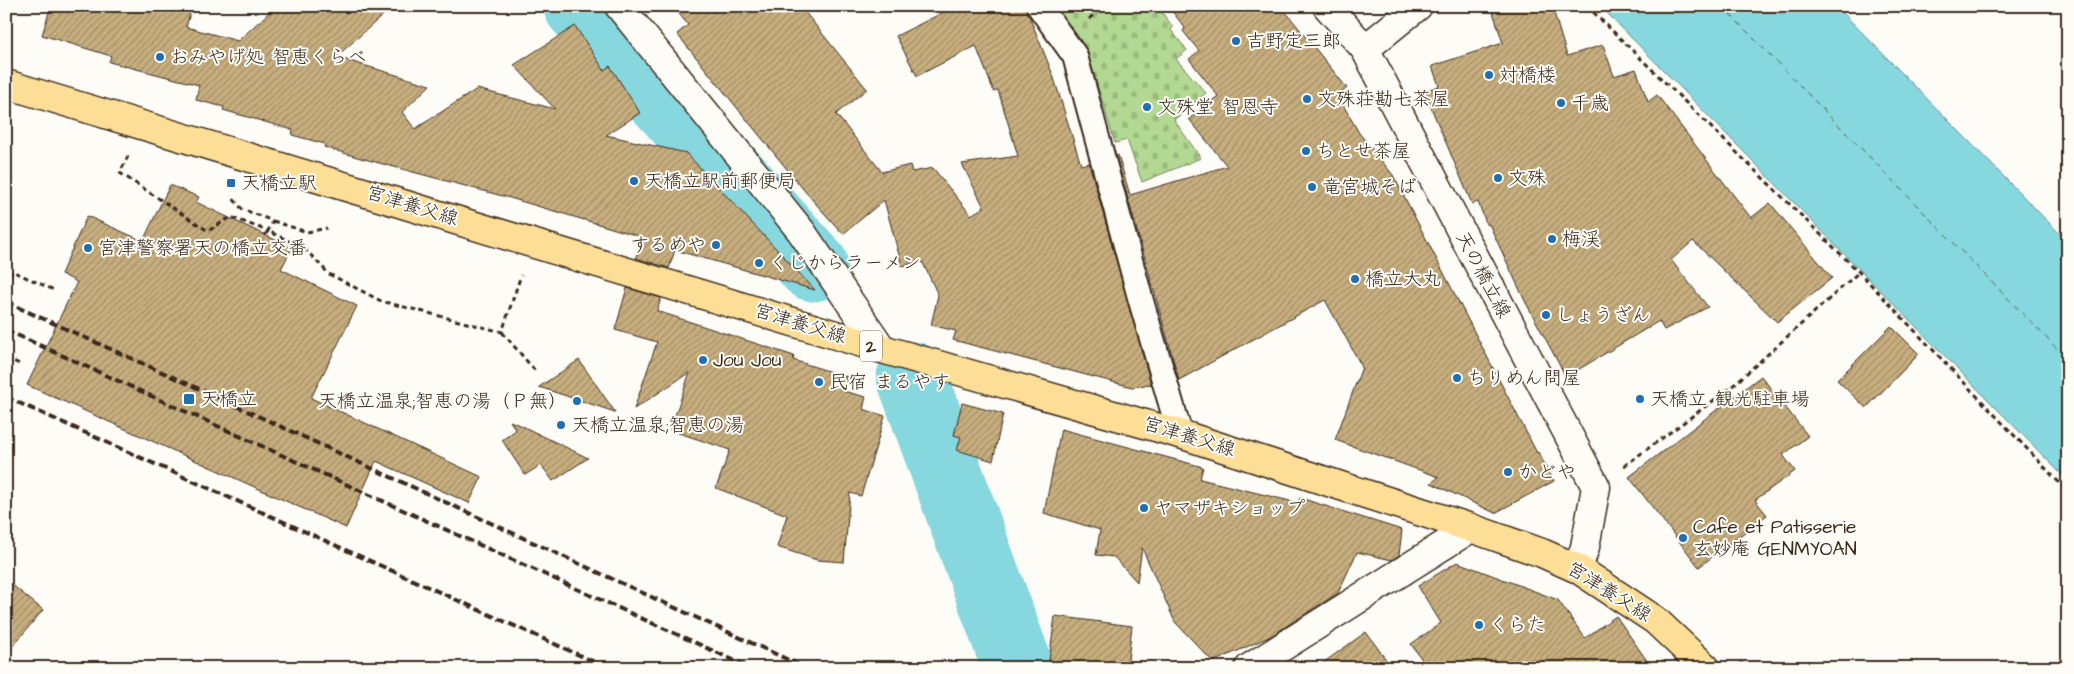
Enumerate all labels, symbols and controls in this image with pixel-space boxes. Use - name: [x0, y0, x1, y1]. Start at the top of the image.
- place label: 吉野定三郎: [1246, 28, 1341, 55]
- marker: 吉野定三郎: [1230, 35, 1242, 47]
- place label: おみやげ処 智恵くらべ: [170, 44, 367, 71]
- marker: おみやげ処 智恵くらべ: [154, 51, 166, 63]
- place label: 対橋楼: [1499, 62, 1556, 89]
- marker: 対橋楼: [1483, 69, 1495, 81]
- place label: 文殊荘勘七茶屋: [1317, 86, 1450, 113]
- place label: 千歳: [1571, 90, 1609, 117]
- marker: 文殊荘勘七茶屋: [1301, 93, 1313, 105]
- place label: 文殊堂 智恩寺: [1157, 94, 1279, 121]
- marker: 千歳: [1555, 97, 1567, 109]
- marker: 文殊堂 智恩寺: [1141, 101, 1153, 113]
- place label: ちとせ茶屋: [1316, 138, 1411, 165]
- marker: ちとせ茶屋: [1300, 145, 1312, 157]
- place label: 文殊: [1508, 165, 1546, 192]
- place label: 天橋立駅前郵便局: [644, 168, 796, 195]
- place label: 天橋立駅: [241, 170, 317, 197]
- marker: 文殊: [1492, 172, 1504, 184]
- place label: 竜宮城そば: [1322, 174, 1417, 201]
- marker: 天橋立駅前郵便局: [628, 175, 640, 187]
- marker: 天橋立駅: [225, 177, 237, 189]
- street label: 宮津養父線: [363, 179, 461, 233]
- marker: 竜宮城そば: [1306, 181, 1318, 193]
- place label: 梅渓: [1562, 226, 1600, 253]
- street label: 天の橋立線: [1449, 227, 1517, 323]
- place label: するめや: [630, 232, 706, 259]
- marker: 梅渓: [1546, 233, 1558, 245]
- place label: 宮津警察署天の橋立交番: [98, 235, 307, 262]
- marker: するめや: [710, 239, 722, 251]
- marker: 宮津警察署天の橋立交番: [82, 242, 94, 254]
- place label: くじからラーメン: [769, 250, 921, 277]
- marker: くじからラーメン: [753, 257, 765, 269]
- place label: 橋立大丸: [1365, 266, 1441, 293]
- marker: 橋立大丸: [1349, 273, 1361, 285]
- street label: 宮津養父線: [751, 297, 849, 351]
- place label: しょうざん: [1556, 302, 1651, 329]
- marker: しょうざん: [1540, 309, 1552, 321]
- road number: 2: [860, 331, 882, 362]
- place label: Jou Jou: [713, 347, 782, 374]
- marker: Jou Jou: [697, 354, 709, 366]
- place label: ちりめん問屋: [1467, 365, 1581, 392]
- place label: 民宿 まるやす: [829, 369, 951, 396]
- marker: ちりめん問屋: [1451, 372, 1463, 384]
- marker: 民宿 まるやす: [813, 376, 825, 388]
- place label: 天橋立: [200, 386, 257, 413]
- place label: 天橋立 観光駐車場: [1650, 386, 1810, 413]
- place label: 天橋立温泉;智恵の湯（Ｐ無）: [318, 388, 567, 415]
- marker: 天橋立: [182, 392, 196, 406]
- marker: 天橋立 観光駐車場: [1634, 393, 1646, 405]
- marker: 天橋立温泉;智恵の湯（Ｐ無）: [571, 395, 583, 407]
- street label: 宮津養父線: [1140, 410, 1238, 464]
- place label: 天橋立温泉;智恵の湯: [571, 412, 744, 439]
- marker: 天橋立温泉;智恵の湯: [555, 419, 567, 431]
- place label: かどや: [1518, 459, 1576, 486]
- marker: かどや: [1502, 466, 1514, 478]
- place label: ヤマザキショップ: [1154, 495, 1305, 522]
- marker: ヤマザキショップ: [1138, 502, 1150, 514]
- place label: Cafe et Patisserie 玄妙庵 GENMYOAN: [1693, 514, 1857, 563]
- marker: Cafe et Patisserie 玄妙庵 GENMYOAN: [1677, 532, 1689, 544]
- street label: 宮津養父線: [1562, 555, 1656, 629]
- place label: くらた: [1489, 612, 1546, 639]
- marker: くらた: [1473, 619, 1485, 631]

